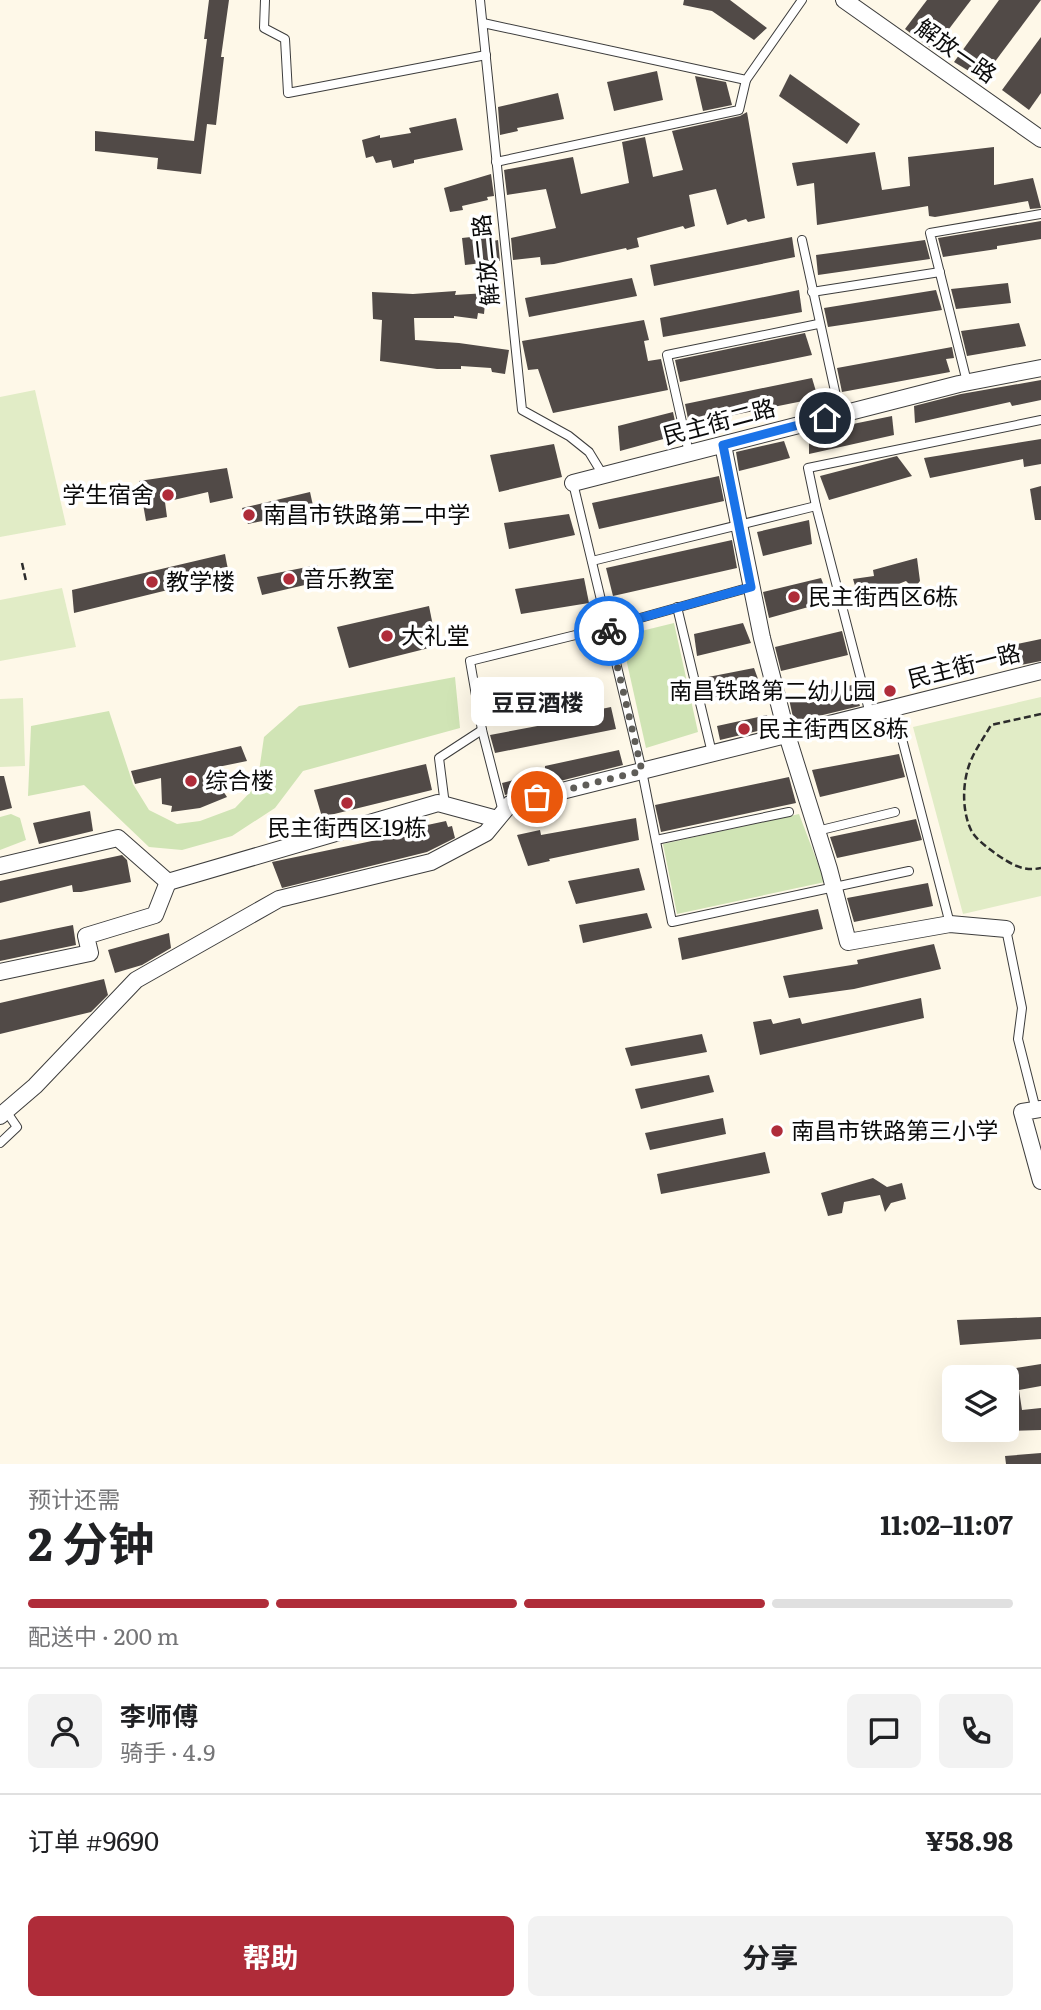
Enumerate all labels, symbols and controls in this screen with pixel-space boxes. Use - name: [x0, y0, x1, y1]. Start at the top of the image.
- street label: 解放一路: [910, 9, 1005, 90]
- street label: 解放二路: [462, 213, 506, 308]
- pin: [795, 388, 855, 448]
- street label: 民主街二路: [659, 389, 778, 451]
- icon: home: [806, 399, 844, 437]
- place label: 学生宿舍: [62, 476, 154, 510]
- marker: 学生宿舍: [160, 487, 176, 503]
- place label: 南昌市铁路第二中学: [263, 496, 470, 530]
- marker: 南昌市铁路第二中学: [241, 507, 257, 523]
- place label: 音乐教室: [303, 560, 395, 594]
- place label: 教学楼: [166, 563, 235, 597]
- marker: 音乐教室: [281, 571, 297, 587]
- marker: 教学楼: [144, 574, 160, 590]
- place label: 民主街西区6栋: [808, 578, 958, 612]
- marker: 民主街西区6栋: [786, 589, 802, 605]
- courier: [574, 596, 644, 666]
- icon: bike: [590, 612, 628, 650]
- place label: 大礼堂: [401, 617, 470, 651]
- marker: 大礼堂: [379, 628, 395, 644]
- street label: 民主街一路: [904, 634, 1023, 694]
- place label: 南昌铁路第二幼儿园: [669, 672, 876, 706]
- callout: 豆豆酒楼: [470, 678, 604, 727]
- marker: 南昌铁路第二幼儿园: [882, 683, 898, 699]
- text: 豆豆酒楼: [492, 684, 584, 718]
- place label: 民主街西区8栋: [758, 710, 909, 744]
- marker: 民主街西区8栋: [736, 721, 752, 737]
- place label: 综合楼: [205, 762, 274, 796]
- pin: [507, 767, 567, 827]
- marker: 综合楼: [183, 773, 199, 789]
- icon: bag: [518, 778, 556, 816]
- marker: 民主街西区19栋: [339, 795, 355, 811]
- place label: 民主街西区19栋: [267, 809, 427, 843]
- place label: 南昌市铁路第三小学: [791, 1112, 998, 1146]
- marker: 南昌市铁路第三小学: [769, 1123, 785, 1139]
- map controls: [942, 1365, 1019, 1442]
- button: layers: [942, 1365, 1019, 1442]
- text: 预计还需: [28, 1481, 120, 1515]
- text: 11:02–11:07: [880, 1504, 1013, 1543]
- text: 2 分钟: [28, 1507, 154, 1575]
- text: 配送中 · 200 m: [28, 1618, 179, 1652]
- button: person: [28, 1694, 102, 1768]
- button: chat: [847, 1694, 921, 1768]
- button: phone: [939, 1694, 1013, 1768]
- text: 李师傅: [120, 1695, 198, 1734]
- text: 骑手 · 4.9: [120, 1734, 215, 1768]
- text: 订单 #9690: [28, 1820, 159, 1859]
- text: ¥58.98: [925, 1820, 1013, 1859]
- button: 帮助: [28, 1916, 514, 1996]
- button: 分享: [528, 1916, 1013, 1996]

